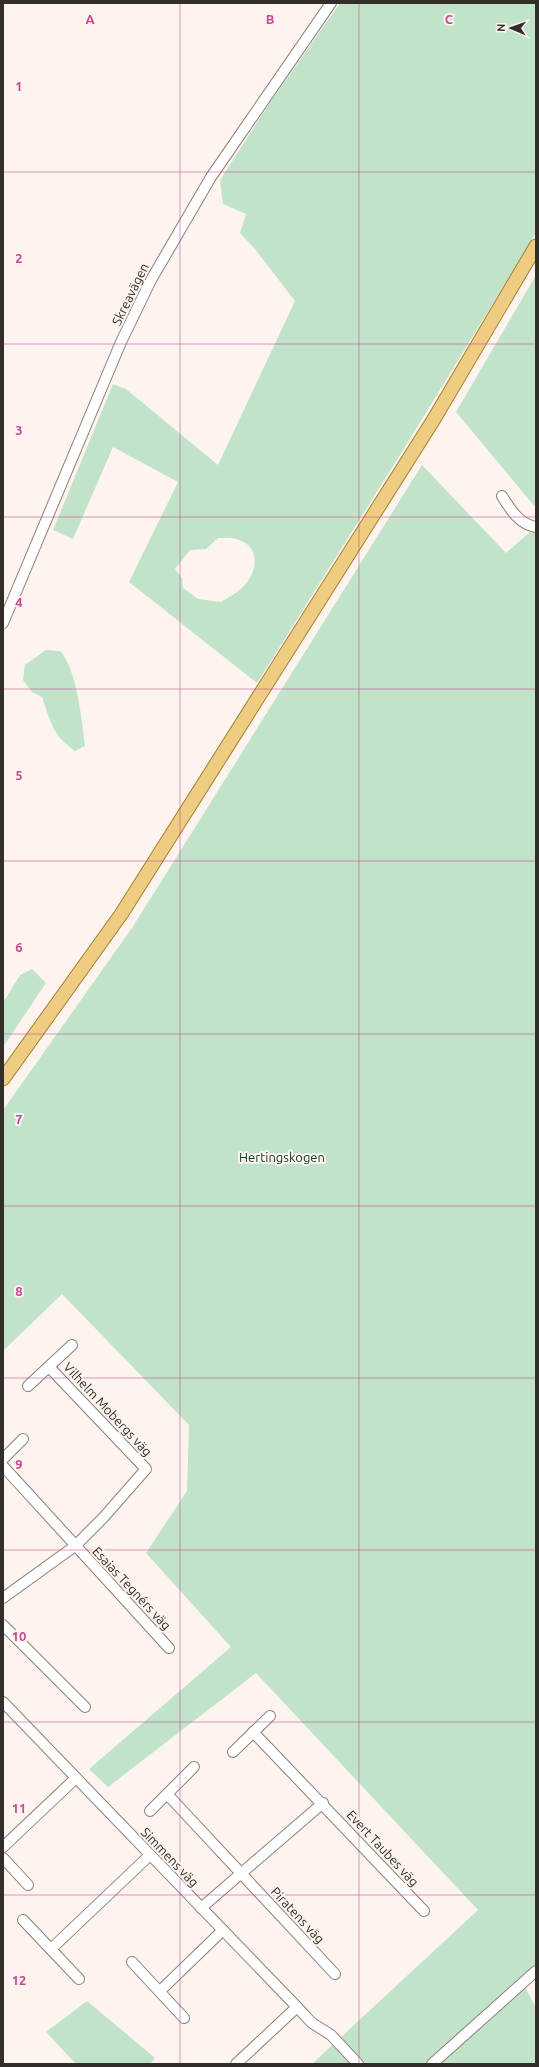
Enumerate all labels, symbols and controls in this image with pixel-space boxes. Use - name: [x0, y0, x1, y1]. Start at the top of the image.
- north arrow: [491, 8, 531, 48]
- text: A: [85, 12, 95, 26]
- text: B: [266, 12, 275, 26]
- text: C: [445, 12, 454, 26]
- text: N: [495, 23, 507, 32]
- text: 1: [15, 79, 23, 93]
- text: 2: [15, 251, 23, 265]
- street label: Skreavägen: [109, 261, 151, 327]
- text: 3: [15, 423, 23, 437]
- text: 4: [15, 595, 23, 609]
- text: 5: [15, 768, 23, 782]
- text: 6: [15, 940, 23, 954]
- text: 7: [15, 1112, 23, 1126]
- park label: Hertingskogen: [239, 1150, 325, 1164]
- text: 8: [15, 1284, 23, 1298]
- street label: Vilhelm Mobergs väg: [61, 1359, 155, 1459]
- text: 9: [15, 1457, 23, 1471]
- street label: Esaias Tegnérs väg: [90, 1544, 174, 1632]
- text: 10: [12, 1629, 26, 1643]
- text: 11: [12, 1801, 26, 1815]
- street label: Evert Taubes väg: [344, 1807, 422, 1889]
- street label: Simmens väg: [139, 1825, 201, 1889]
- street label: Piratens väg: [269, 1884, 327, 1946]
- text: 12: [12, 1973, 26, 1987]

